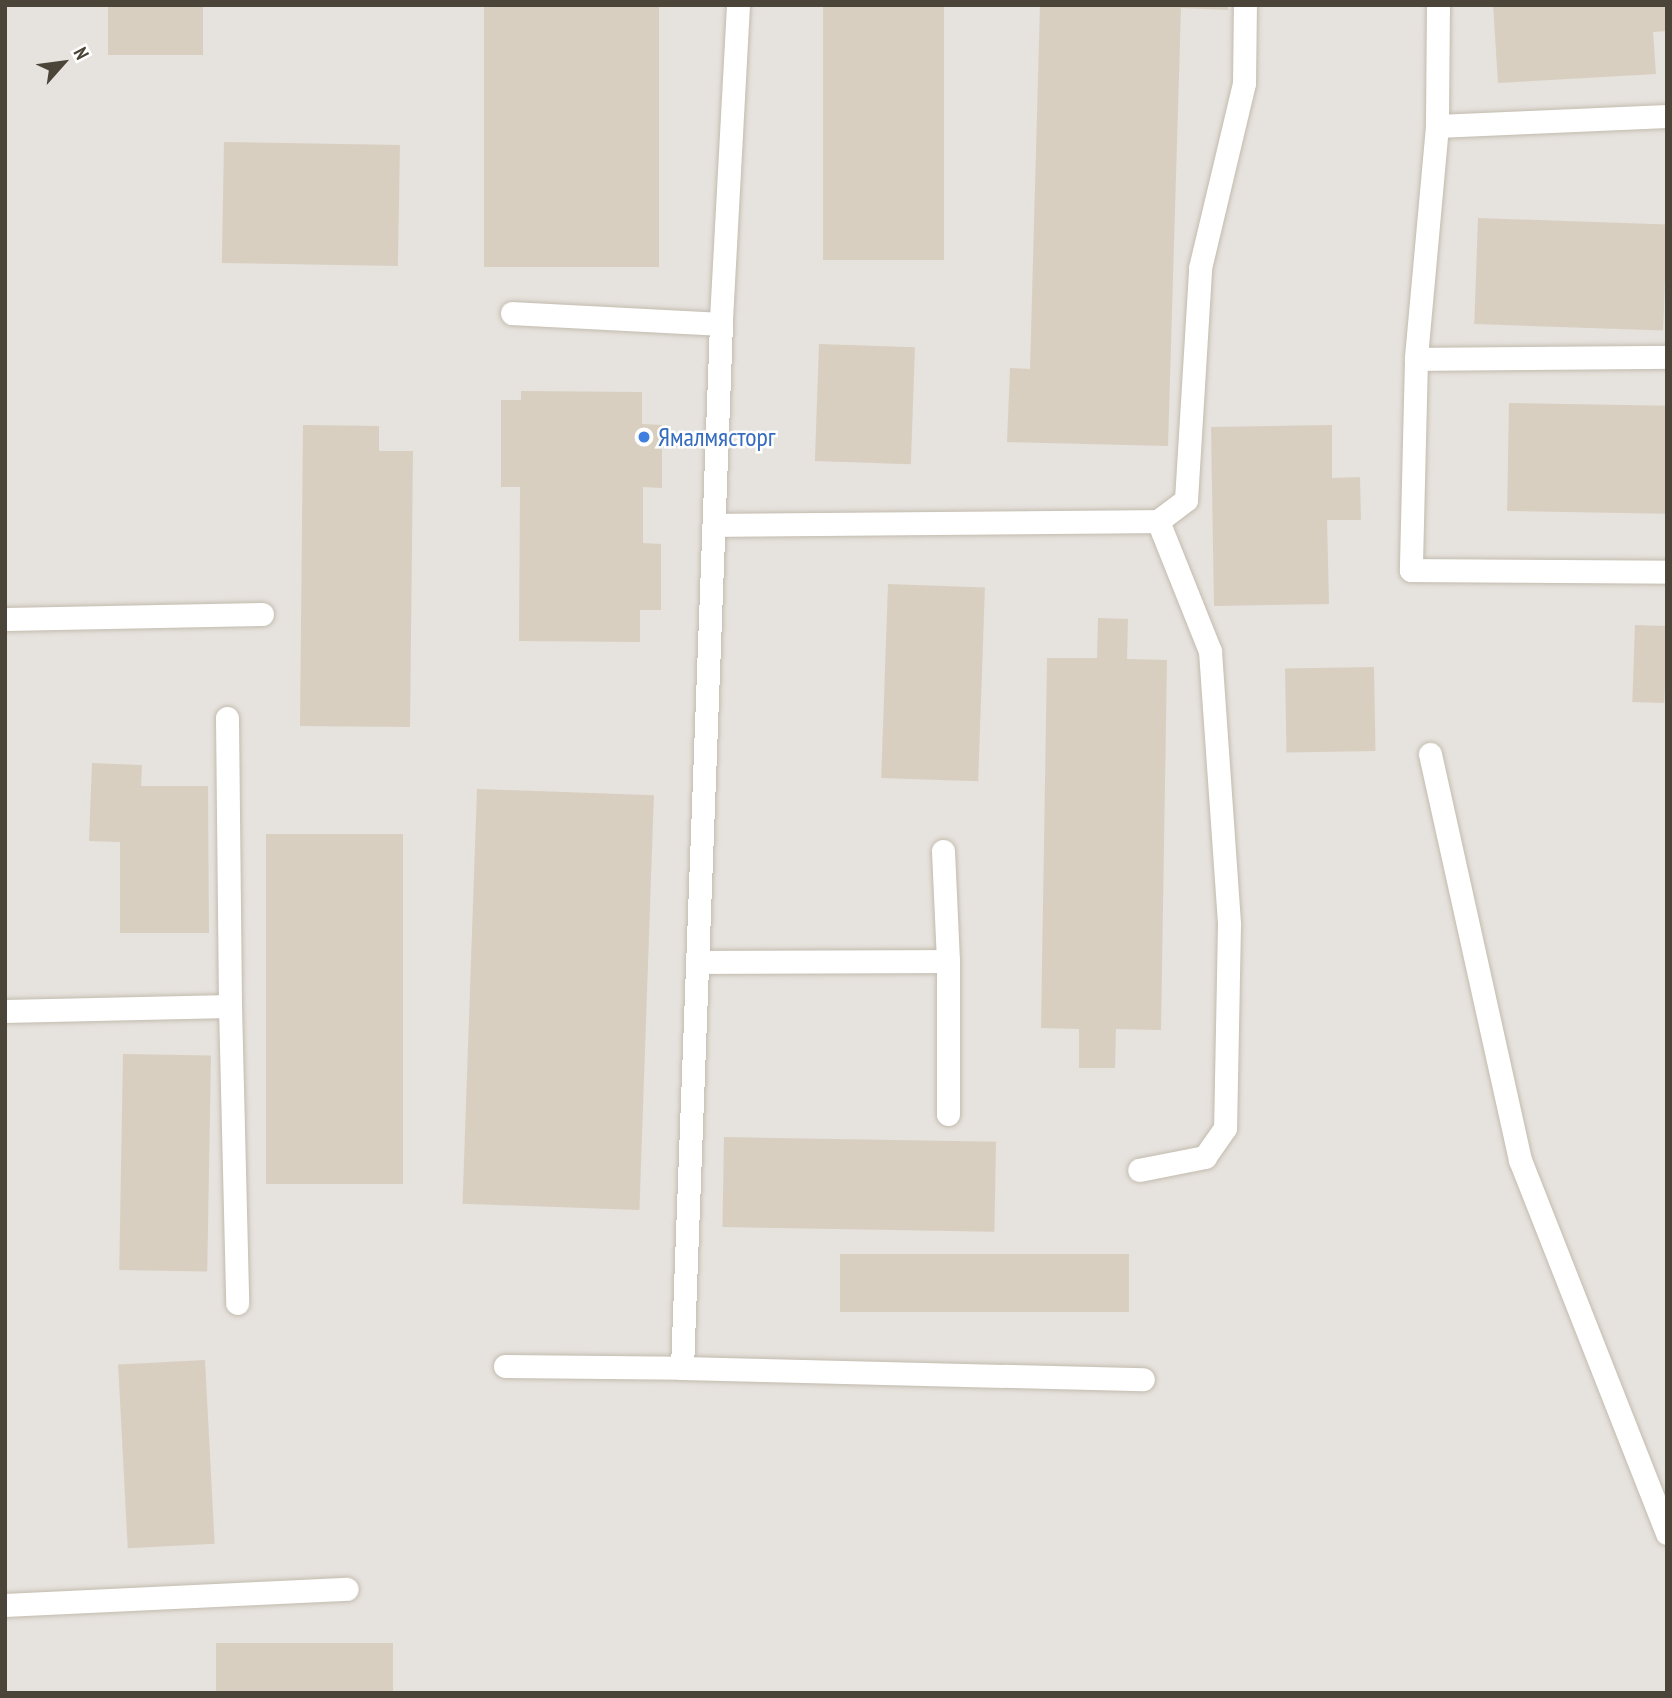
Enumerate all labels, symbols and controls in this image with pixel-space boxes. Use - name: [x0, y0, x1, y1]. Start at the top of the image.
- north arrow: [28, 28, 98, 98]
- text: N: [69, 43, 95, 63]
- place label: Ямалмясторг: [658, 421, 775, 453]
- marker: Ямалмясторг: [636, 429, 652, 445]

